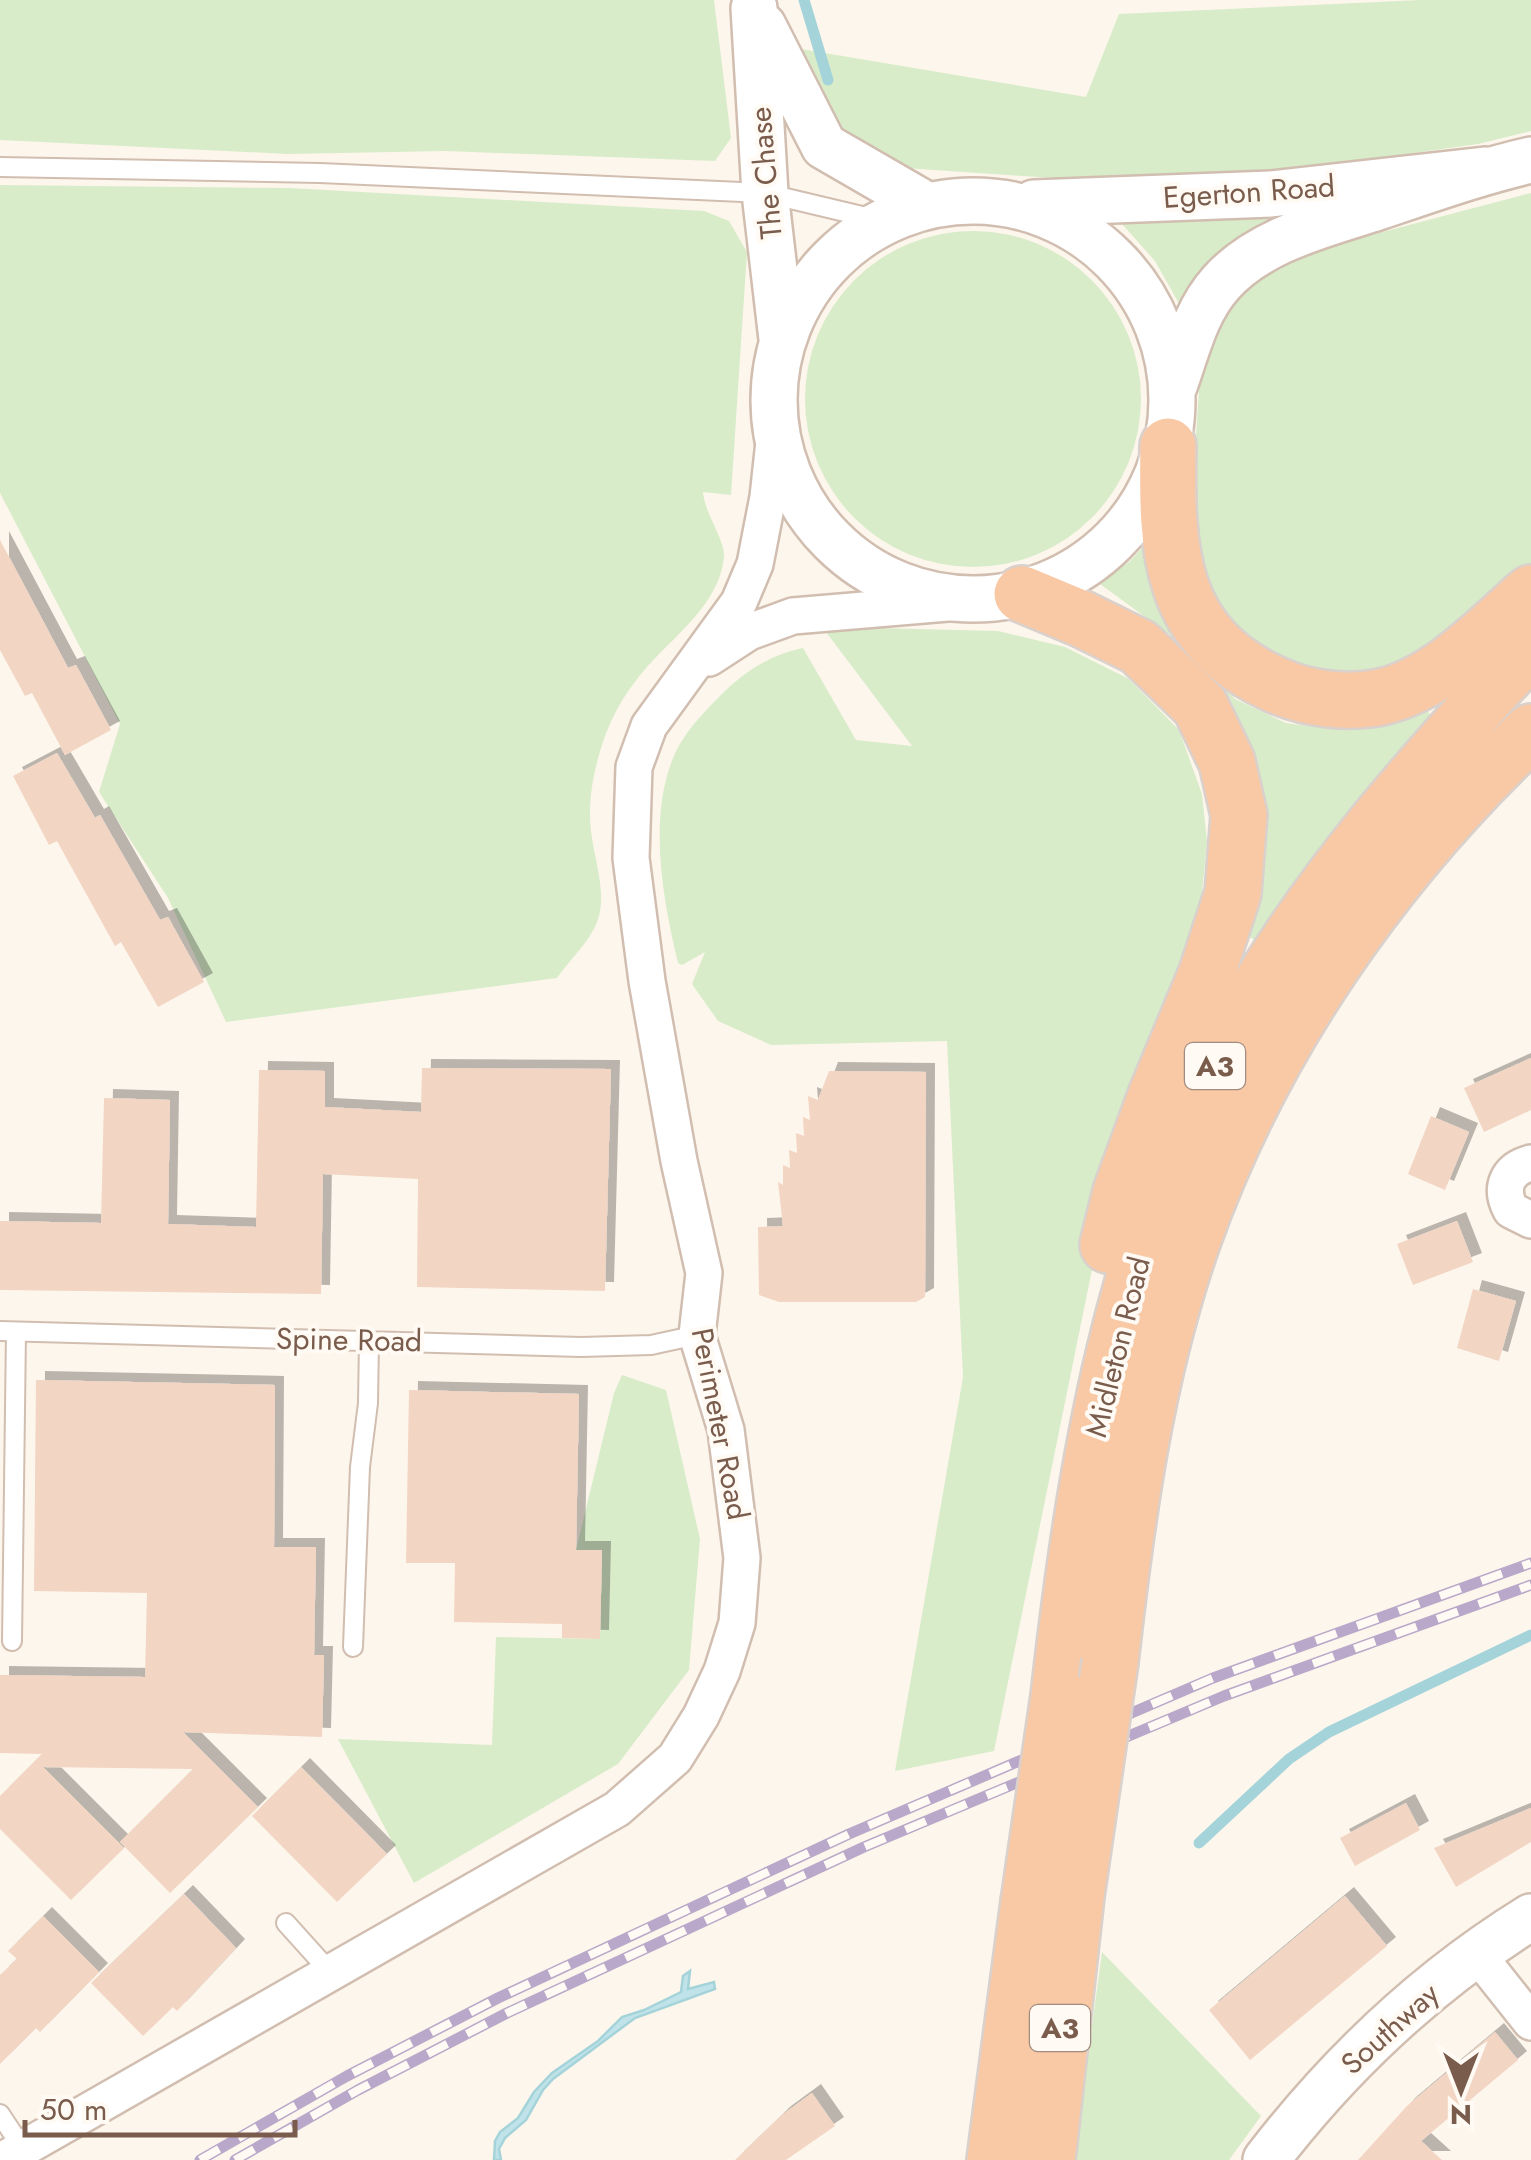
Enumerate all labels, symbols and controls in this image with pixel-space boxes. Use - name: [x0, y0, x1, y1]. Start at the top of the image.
- street label: The Chase: [738, 105, 793, 241]
- street label: Egerton Road: [1161, 164, 1336, 219]
- road number: A3: [1185, 1043, 1245, 1089]
- street label: Midleton Road: [1074, 1252, 1161, 1442]
- street label: Spine Road: [276, 1317, 422, 1362]
- street label: Perimeter Road: [681, 1324, 760, 1524]
- street label: Southway: [1331, 1972, 1449, 2085]
- road number: A3: [1030, 2005, 1090, 2051]
- north arrow: [1411, 2040, 1511, 2140]
- scale bar: [25, 2075, 295, 2137]
- text: 50 m: [40, 2088, 107, 2131]
- text: N: [1450, 2094, 1472, 2135]

